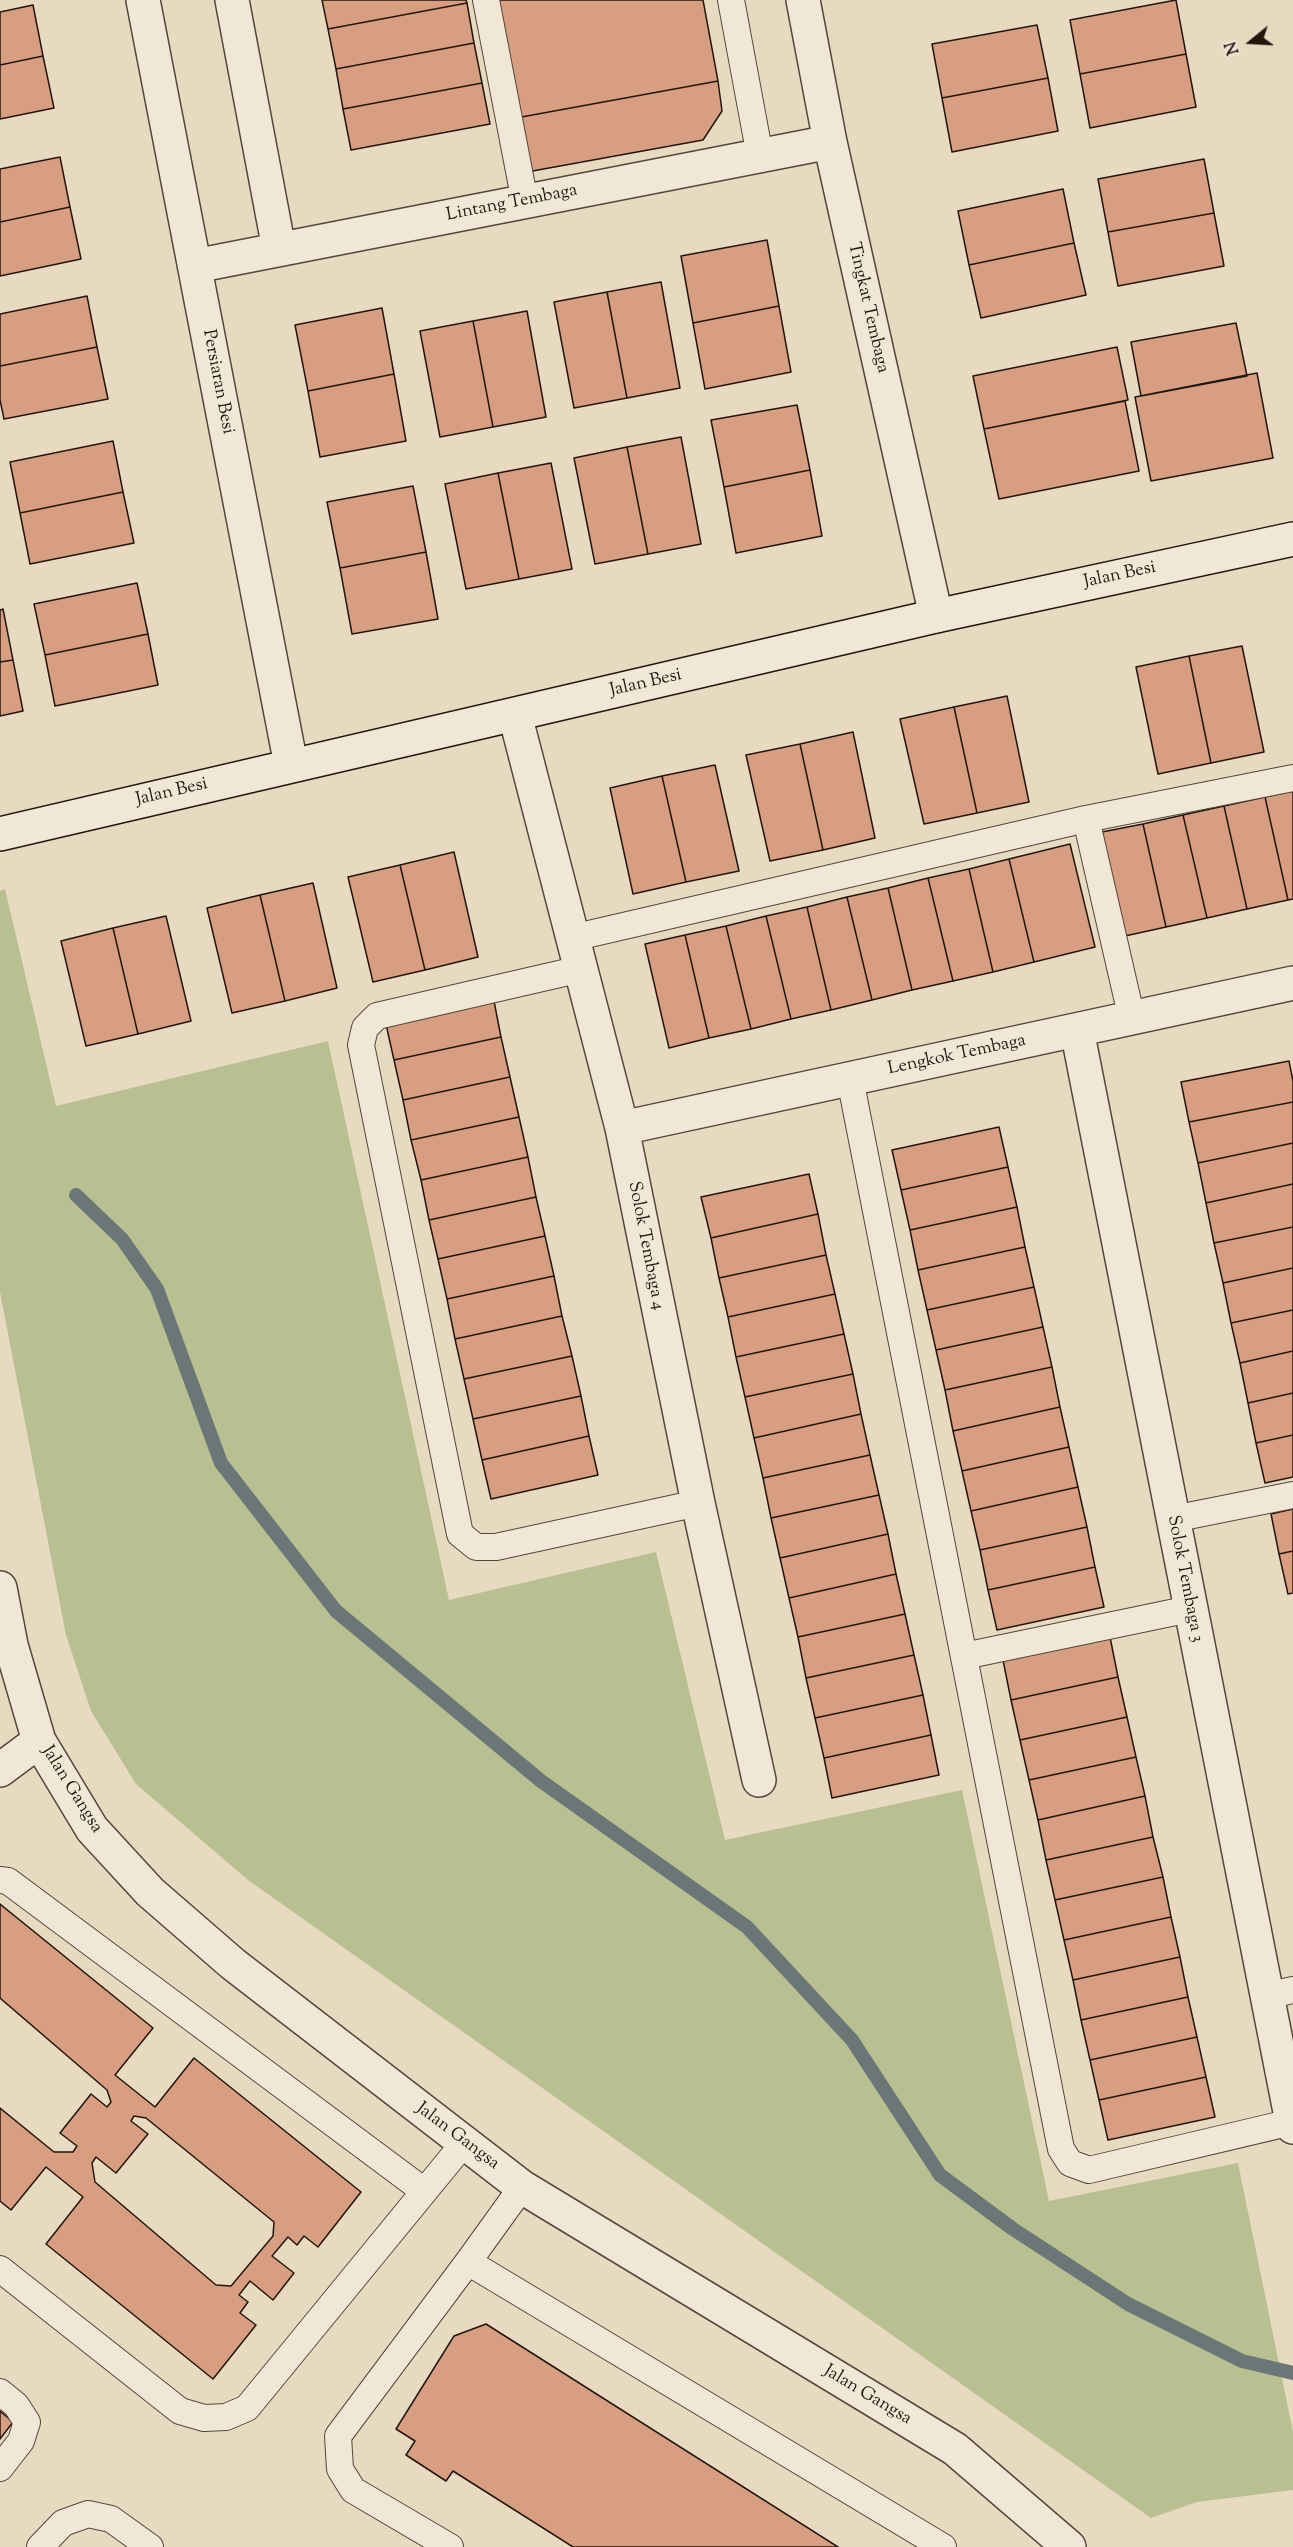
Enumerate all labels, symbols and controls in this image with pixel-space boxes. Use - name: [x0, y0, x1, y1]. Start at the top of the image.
- north arrow: [1221, 12, 1281, 72]
- text: N: [1220, 38, 1246, 57]
- street label: Lintang Tembaga: [445, 181, 579, 227]
- street label: Tingkat Tembaga: [841, 241, 893, 375]
- street label: Persiaran Besi: [196, 328, 238, 436]
- street label: Jalan Besi: [1082, 558, 1158, 594]
- street label: Jalan Besi: [608, 665, 684, 703]
- street label: Jalan Besi: [134, 774, 210, 812]
- street label: Lengkok Tembaga: [886, 1031, 1028, 1081]
- street label: Solok Tembaga 4: [622, 1180, 668, 1312]
- street label: Solok Tembaga 3: [1161, 1514, 1207, 1644]
- street label: Jalan Gangsa: [36, 1742, 106, 1838]
- street label: Jalan Gangsa: [411, 2099, 503, 2175]
- street label: Jalan Gangsa: [819, 2361, 915, 2431]

